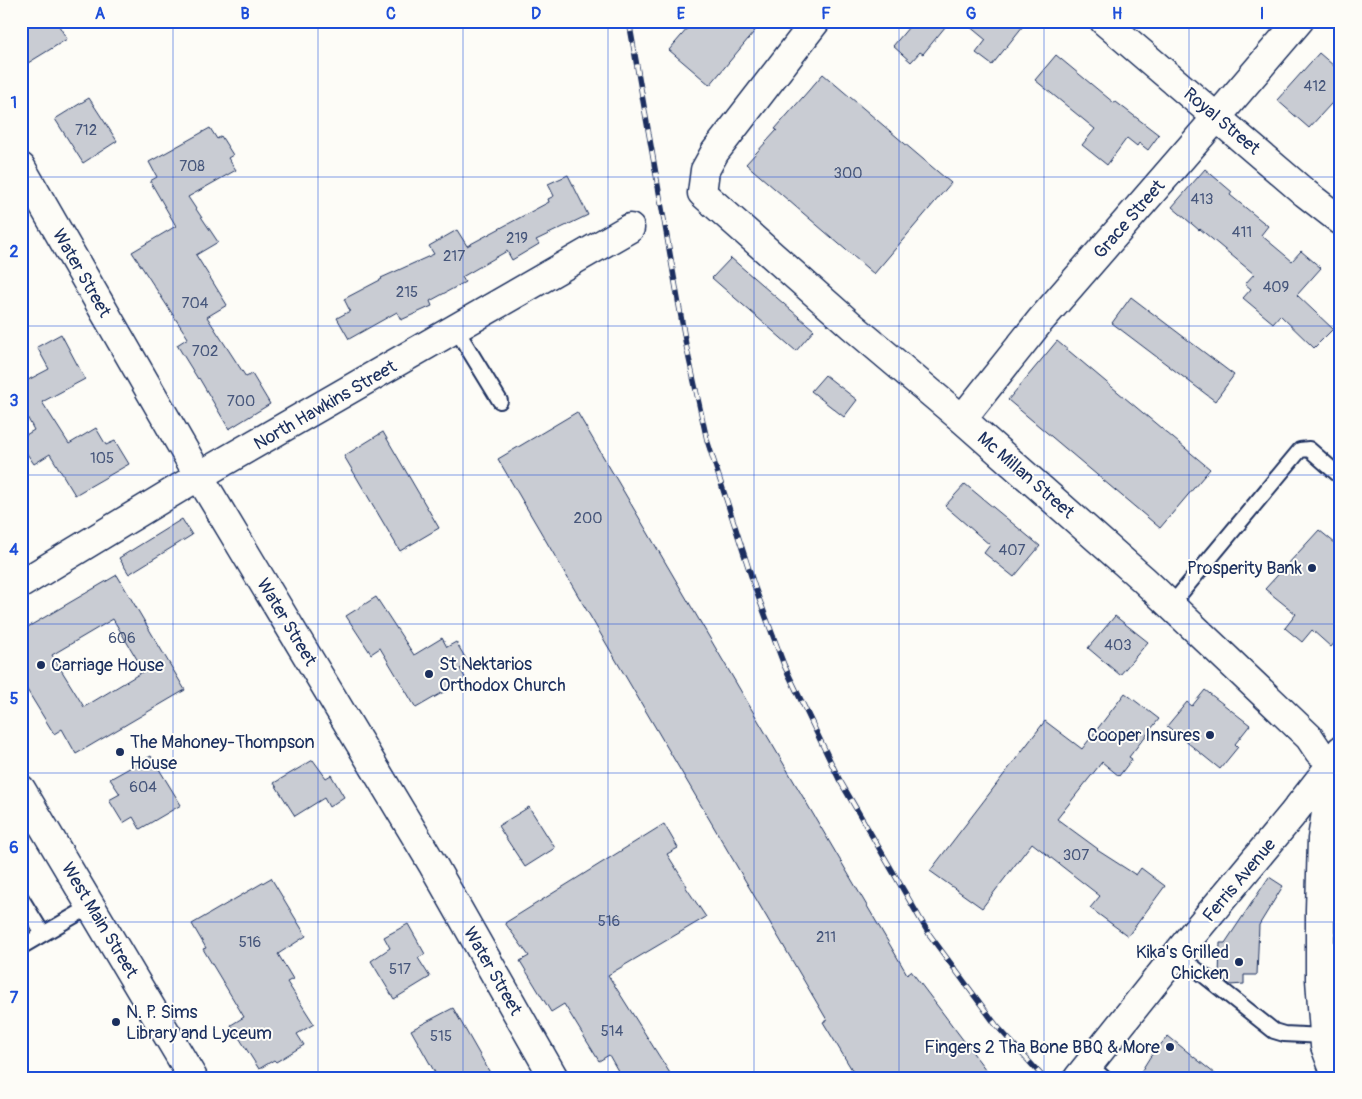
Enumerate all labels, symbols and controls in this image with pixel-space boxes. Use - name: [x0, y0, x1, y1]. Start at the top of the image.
- text: A: [95, 4, 106, 24]
- text: B: [240, 4, 250, 24]
- text: C: [386, 4, 396, 24]
- text: D: [531, 4, 541, 24]
- text: E: [677, 4, 686, 24]
- text: F: [821, 4, 831, 24]
- text: G: [966, 4, 977, 24]
- text: H: [1112, 4, 1122, 24]
- text: I: [1260, 4, 1264, 24]
- house number: 412: [1304, 77, 1326, 96]
- street label: Royal Street: [1179, 83, 1265, 161]
- text: 1: [11, 93, 17, 113]
- house number: 712: [75, 121, 97, 140]
- house number: 708: [179, 157, 205, 176]
- house number: 300: [834, 164, 862, 183]
- street label: Grace Street: [1089, 174, 1171, 264]
- house number: 413: [1191, 190, 1213, 209]
- house number: 411: [1232, 223, 1252, 242]
- street label: Water Street: [47, 225, 117, 322]
- house number: 219: [506, 229, 528, 248]
- text: 2: [10, 242, 19, 262]
- house number: 217: [443, 247, 465, 266]
- house number: 409: [1263, 278, 1289, 297]
- house number: 215: [396, 283, 418, 302]
- house number: 704: [182, 294, 209, 313]
- house number: 702: [192, 342, 218, 361]
- street label: North Hawkins Street: [250, 355, 401, 456]
- text: 3: [10, 391, 19, 411]
- house number: 700: [227, 392, 255, 411]
- street label: Mc Millan Street: [972, 427, 1080, 524]
- house number: 105: [90, 449, 114, 468]
- house number: 200: [574, 509, 602, 528]
- text: 4: [9, 540, 19, 560]
- house number: 407: [999, 541, 1025, 560]
- place label: Prosperity Bank: [1187, 557, 1302, 580]
- marker: Prosperity Bank: [1306, 562, 1318, 574]
- street label: Water Street: [251, 574, 322, 671]
- house number: 606: [108, 629, 136, 648]
- house number: 403: [1104, 636, 1132, 655]
- place label: St Nektarios Orthodox Church: [439, 653, 566, 697]
- place label: Carriage House: [51, 654, 164, 677]
- marker: Carriage House: [35, 659, 47, 671]
- marker: St Nektarios Orthodox Church: [423, 668, 435, 680]
- text: 5: [10, 689, 19, 709]
- place label: Cooper Insures: [1087, 724, 1200, 747]
- marker: Cooper Insures: [1204, 729, 1216, 741]
- place label: The Mahoney-Thompson House: [130, 731, 315, 775]
- marker: The Mahoney-Thompson House: [114, 746, 126, 758]
- house number: 604: [129, 778, 157, 797]
- street label: Ferris Avenue: [1198, 834, 1281, 927]
- text: 6: [9, 838, 19, 858]
- house number: 307: [1063, 846, 1089, 865]
- street label: West Main Street: [56, 858, 143, 983]
- house number: 516: [598, 912, 620, 931]
- street label: Water Street: [458, 923, 528, 1020]
- house number: 211: [816, 928, 836, 947]
- house number: 516: [239, 933, 261, 952]
- place label: Kika's Grilled Chicken: [1136, 941, 1229, 985]
- marker: Kika's Grilled Chicken: [1233, 956, 1245, 968]
- house number: 517: [389, 960, 411, 979]
- text: 7: [10, 988, 19, 1008]
- place label: N. P. Sims Library and Lyceum: [126, 1001, 272, 1045]
- marker: N. P. Sims Library and Lyceum: [110, 1016, 122, 1028]
- house number: 514: [601, 1022, 624, 1041]
- house number: 515: [430, 1027, 452, 1046]
- place label: Fingers 2 Tha Bone BBQ & More: [924, 1036, 1160, 1059]
- marker: Fingers 2 Tha Bone BBQ & More: [1164, 1041, 1176, 1053]

